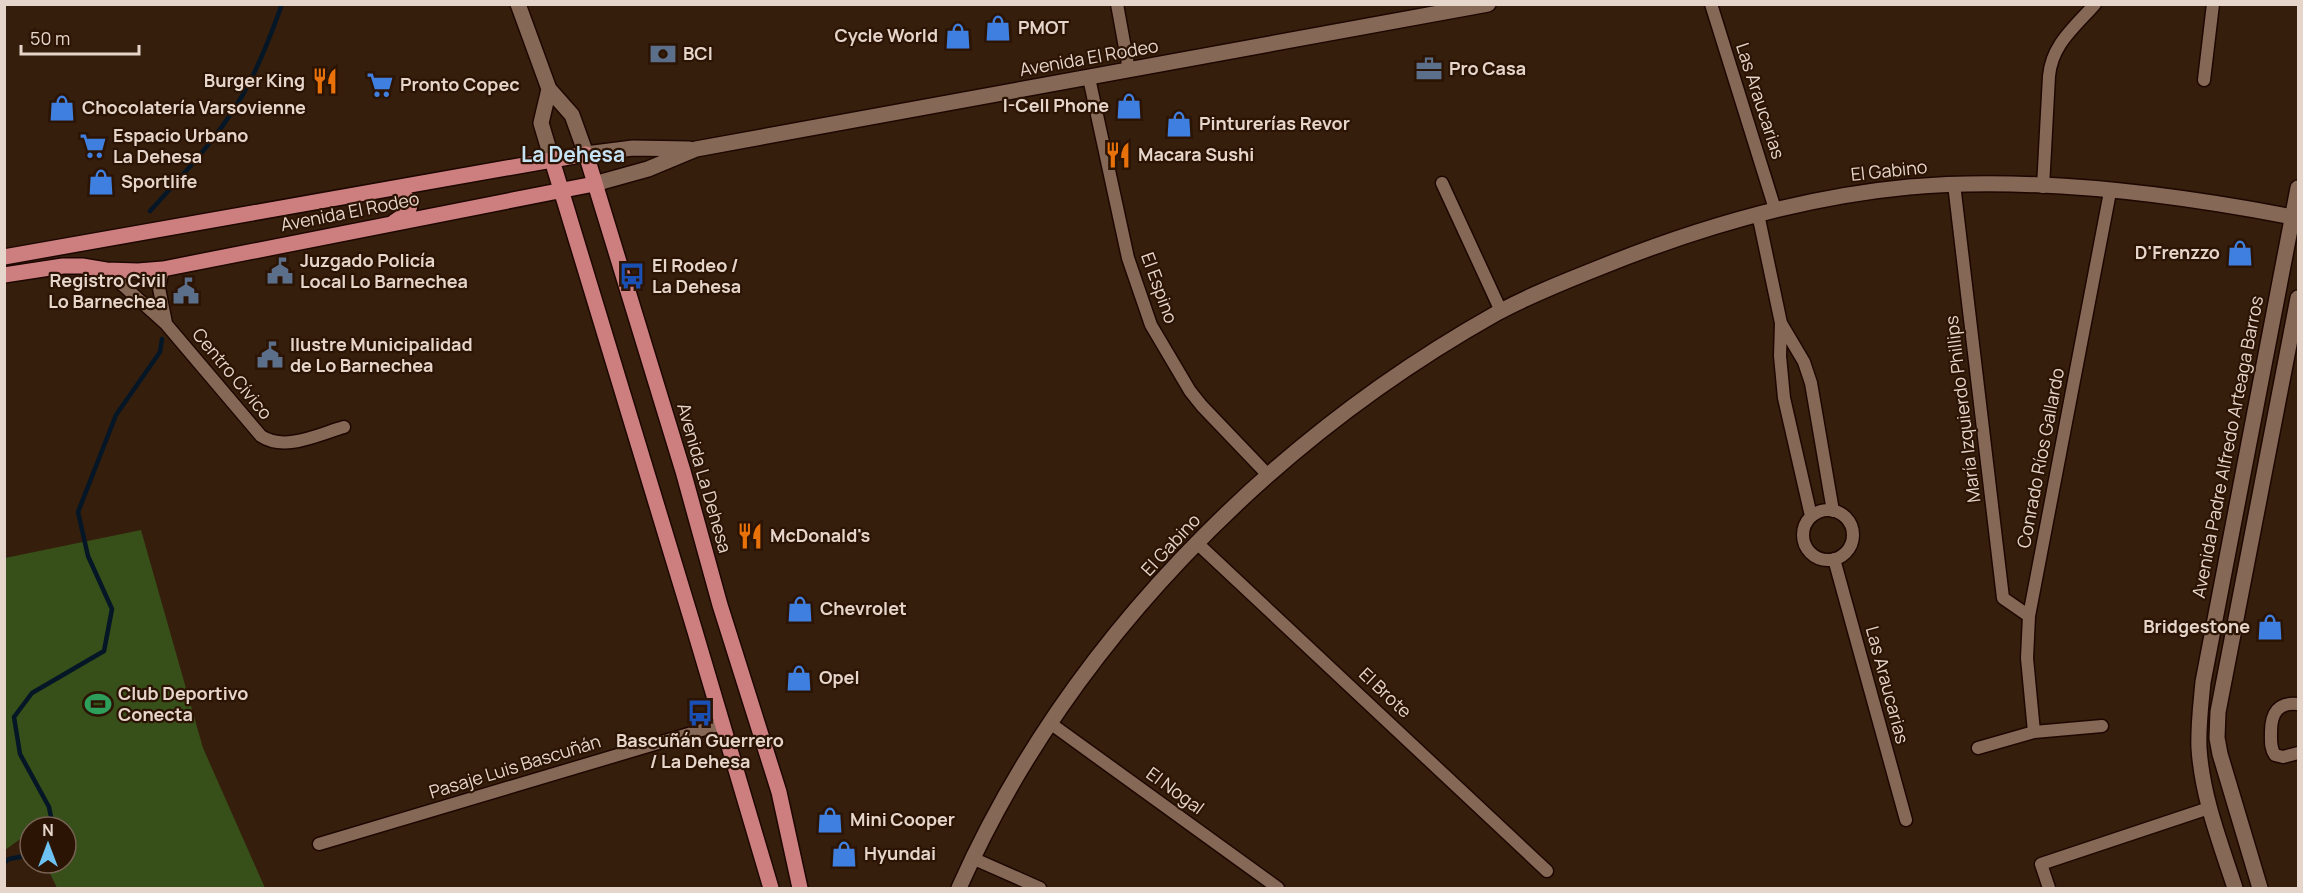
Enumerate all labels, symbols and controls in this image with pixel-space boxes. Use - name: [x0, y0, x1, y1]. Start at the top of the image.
- shop icon: PMOT: [983, 13, 1013, 43]
- place label: PMOT: [1018, 15, 1069, 39]
- scale bar: [21, 18, 140, 56]
- shop icon: Cycle World: [943, 21, 973, 51]
- place label: Cycle World: [834, 23, 938, 47]
- text: 50 m: [30, 26, 70, 50]
- street label: Avenida El Rodeo: [1017, 33, 1160, 81]
- bank icon: BCI: [648, 39, 678, 69]
- street label: Las Araucarias: [1731, 40, 1791, 162]
- place label: BCI: [683, 41, 713, 65]
- office icon: Pro Casa: [1414, 54, 1444, 84]
- place label: Pro Casa: [1449, 56, 1526, 80]
- restaurant icon: Burger King: [310, 66, 340, 96]
- place label: Burger King: [204, 68, 305, 92]
- supermarket icon: Pronto Copec: [365, 70, 395, 100]
- place label: Pronto Copec: [400, 72, 520, 96]
- shop icon: I-Cell Phone: [1114, 91, 1144, 121]
- shop icon: Chocolatería Varsovienne: [47, 93, 77, 123]
- place label: I-Cell Phone: [1003, 93, 1109, 117]
- place label: Chocolatería Varsovienne: [82, 95, 306, 119]
- shop icon: Pinturerías Revor: [1164, 109, 1194, 139]
- place label: Pinturerías Revor: [1199, 111, 1350, 135]
- place label: Espacio Urbano La Dehesa: [113, 123, 248, 168]
- supermarket icon: Espacio Urbano La Dehesa: [78, 131, 108, 161]
- district label: La Dehesa: [521, 140, 625, 168]
- restaurant icon: Macara Sushi: [1103, 140, 1133, 170]
- place label: Macara Sushi: [1138, 142, 1254, 166]
- street label: El Gabino: [1849, 154, 1928, 186]
- shop icon: Sportlife: [86, 167, 116, 197]
- place label: Sportlife: [121, 169, 198, 193]
- street label: Avenida El Rodeo: [278, 186, 421, 236]
- shop icon: D'Frenzzo: [2225, 238, 2255, 268]
- place label: D'Frenzzo: [2135, 240, 2220, 264]
- place label: Juzgado Policía Local Lo Barnechea: [300, 248, 468, 293]
- street label: El Espino: [1136, 249, 1184, 326]
- place label: El Rodeo / La Dehesa: [652, 253, 741, 298]
- public building icon: Juzgado Policía Local Lo Barnechea: [265, 256, 295, 286]
- bus stop icon: El Rodeo / La Dehesa: [617, 261, 647, 291]
- place label: Registro Civil Lo Barnechea: [48, 268, 166, 313]
- public building icon: Registro Civil Lo Barnechea: [171, 276, 201, 306]
- street label: Avenida Padre Alfredo Arteaga Barros: [2186, 294, 2268, 600]
- street label: María Izquierdo Phillips: [1939, 314, 1985, 504]
- street label: Centro Cívico: [187, 323, 278, 424]
- place label: Ilustre Municipalidad de Lo Barnechea: [290, 332, 473, 377]
- public building icon: Ilustre Municipalidad de Lo Barnechea: [255, 340, 285, 370]
- street label: Conrado Ríos Gallardo: [2011, 366, 2069, 550]
- street label: Avenida La Dehesa: [672, 400, 738, 555]
- street label: El Gabino: [1135, 508, 1205, 581]
- restaurant icon: McDonald's: [735, 521, 765, 551]
- place label: McDonald's: [770, 523, 871, 547]
- shop icon: Chevrolet: [785, 594, 815, 624]
- place label: Chevrolet: [820, 596, 907, 620]
- shop icon: Bridgestone: [2255, 612, 2285, 642]
- place label: Bridgestone: [2143, 614, 2250, 638]
- street label: Las Araucarias: [1861, 623, 1915, 746]
- street label: El Brote: [1354, 662, 1417, 723]
- shop icon: Opel: [784, 663, 814, 693]
- place label: Opel: [819, 665, 859, 689]
- place label: Club Deportivo Conecta: [118, 681, 248, 726]
- sports icon: Club Deportivo Conecta: [83, 689, 113, 719]
- bus stop icon: Bascuñán Guerrero / La Dehesa: [685, 698, 715, 728]
- place label: Bascuñán Guerrero / La Dehesa: [616, 728, 784, 773]
- street label: Pasaje Luis Bascuñán: [426, 729, 603, 804]
- street label: El Nogal: [1142, 761, 1209, 819]
- shop icon: Mini Cooper: [815, 805, 845, 835]
- place label: Mini Cooper: [850, 807, 955, 831]
- north arrow: [18, 815, 78, 875]
- text: N: [42, 819, 54, 841]
- shop icon: Hyundai: [829, 839, 859, 869]
- place label: Hyundai: [864, 841, 936, 865]

